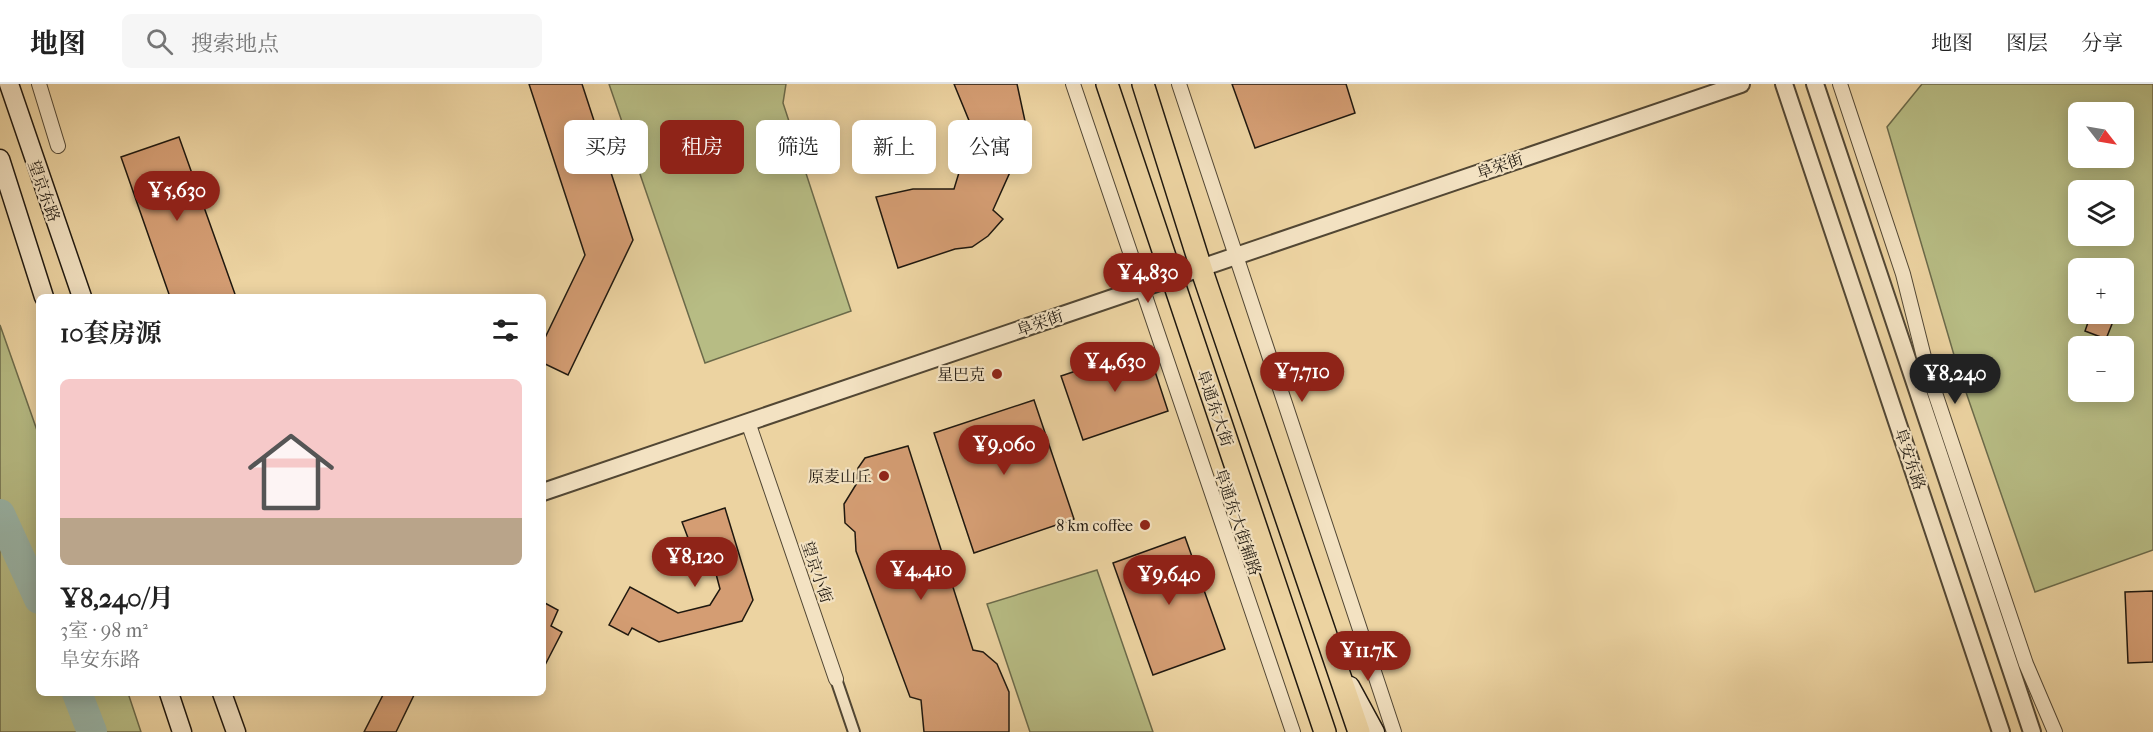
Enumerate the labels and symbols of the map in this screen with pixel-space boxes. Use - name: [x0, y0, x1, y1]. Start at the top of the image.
- north arrow: [2068, 102, 2134, 168]
- street label: 阜荣街: [1474, 149, 1526, 183]
- street label: 望京东路: [24, 158, 64, 224]
- pin: ¥5,630: [128, 171, 226, 222]
- pin: ¥4,830: [1099, 253, 1197, 304]
- street label: 阜荣街: [1014, 306, 1066, 340]
- pin: ¥4,630: [1066, 342, 1164, 393]
- pin: ¥7,710: [1253, 352, 1351, 403]
- pin: ¥8,240: [1906, 354, 2004, 405]
- place label: 星巴克: [937, 365, 985, 384]
- marker: 星巴克: [990, 367, 1004, 381]
- street label: 阜通东大街: [1193, 367, 1237, 449]
- pin: ¥9,060: [955, 425, 1053, 476]
- street label: 阜安东路: [1891, 426, 1929, 492]
- street label: 阜通东大街辅路: [1211, 466, 1265, 578]
- place label: 原麦山丘: [808, 467, 872, 486]
- marker: 原麦山丘: [877, 469, 891, 483]
- place label: 8 km coffee: [1056, 516, 1133, 535]
- marker: 8 km coffee: [1138, 518, 1152, 532]
- pin: ¥8,120: [646, 537, 744, 588]
- street label: 望京小街: [798, 539, 836, 605]
- pin: ¥4,410: [872, 550, 970, 601]
- pin: ¥9,640: [1120, 555, 1218, 606]
- pin: ¥11.7K: [1319, 631, 1417, 682]

